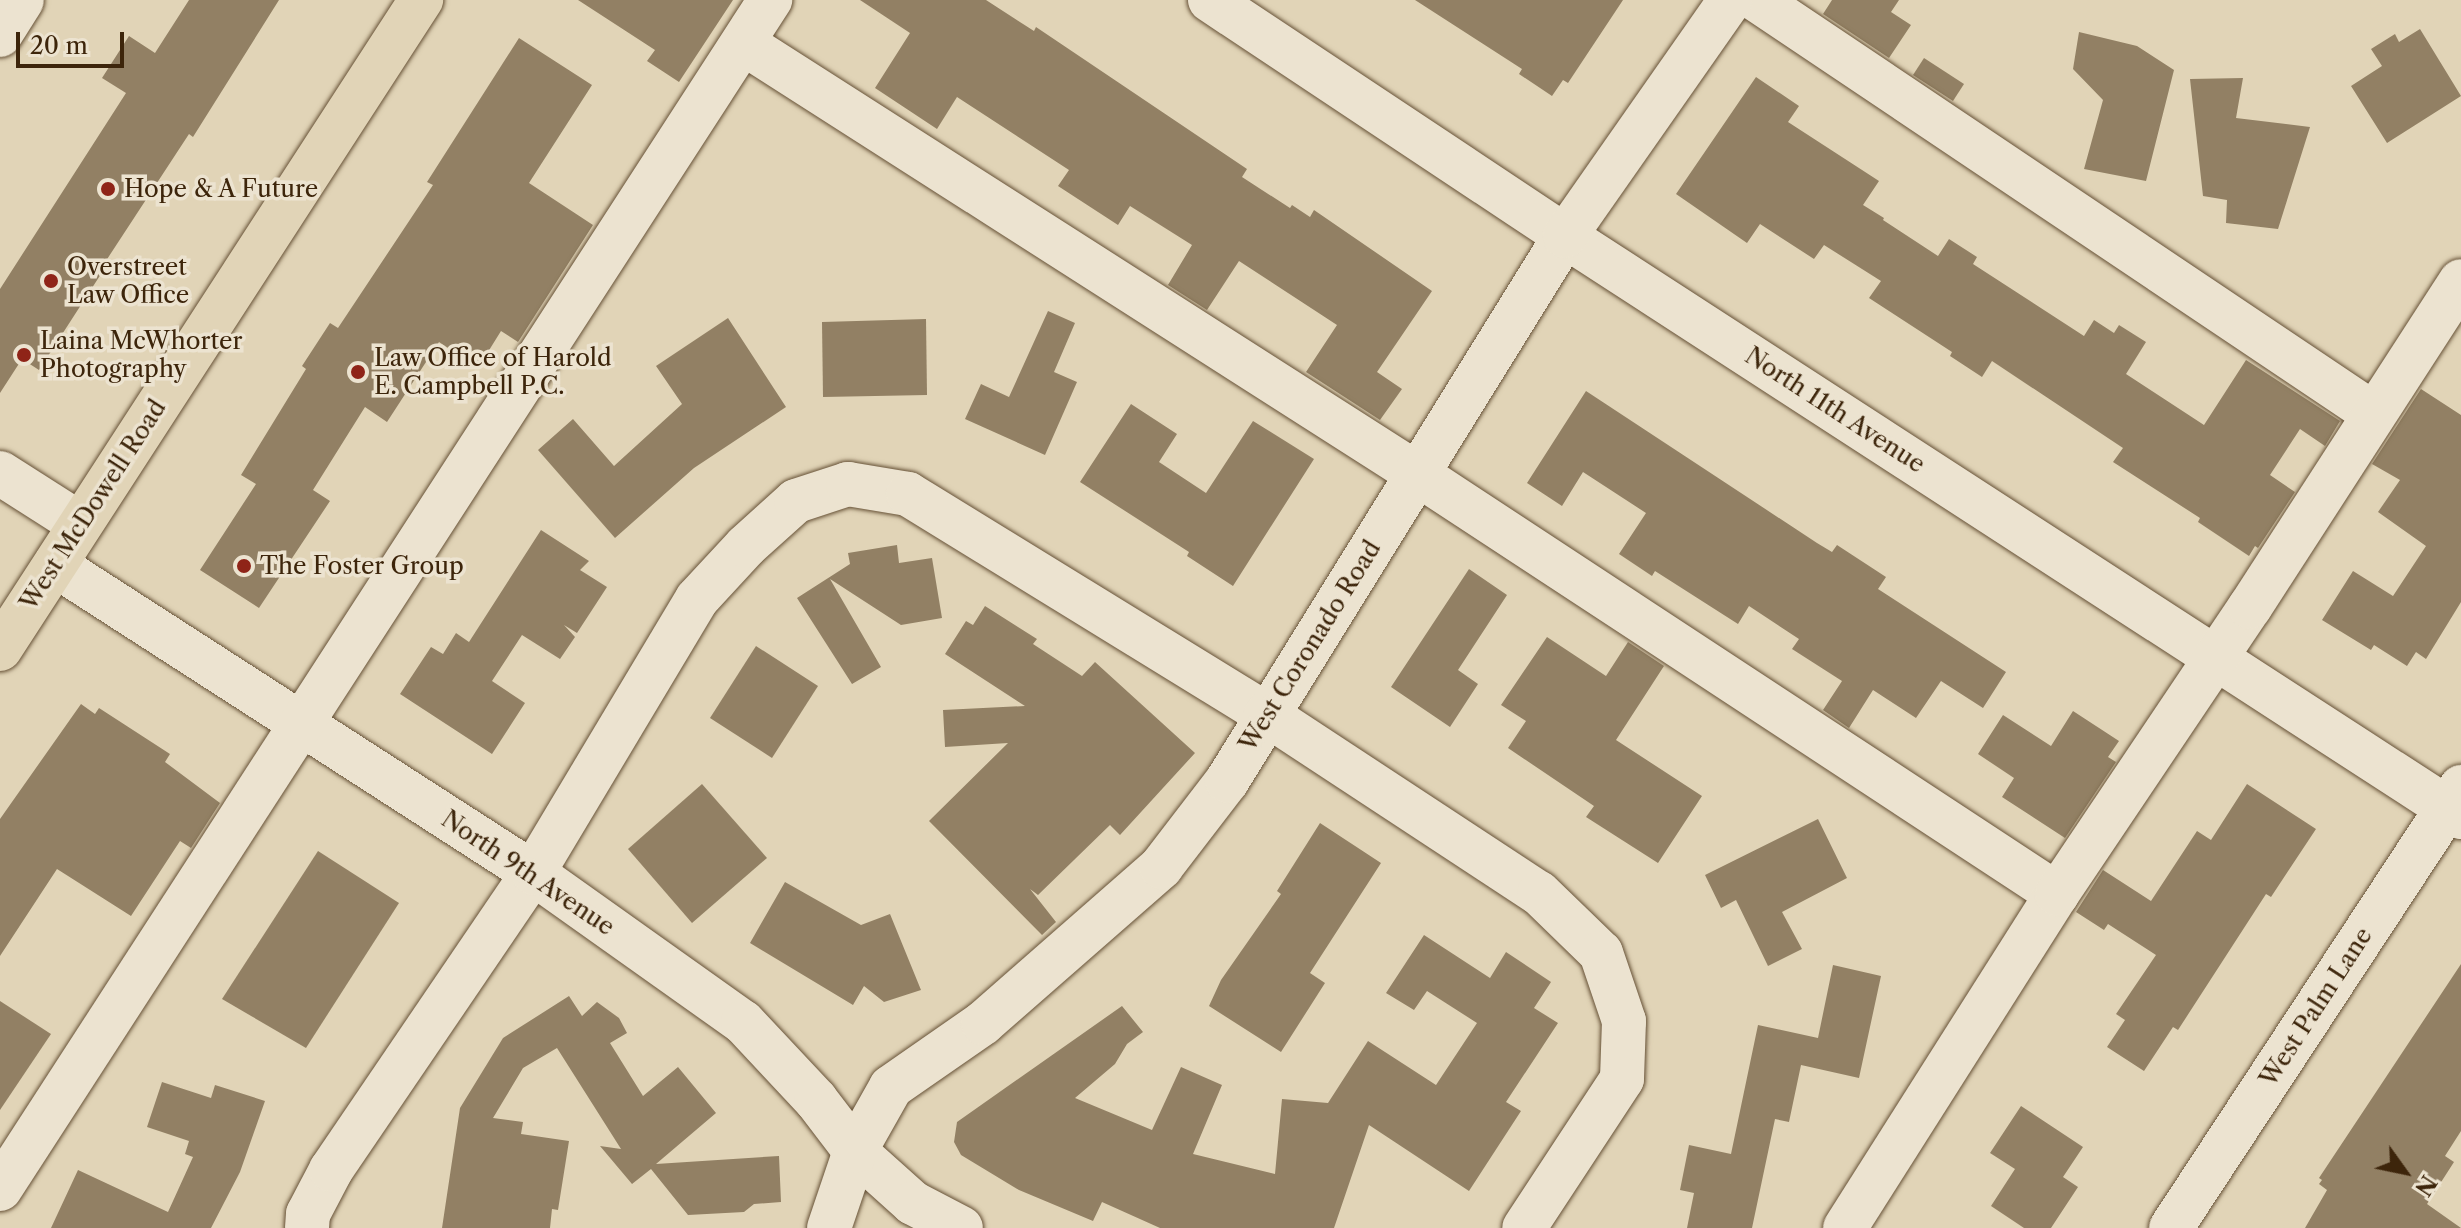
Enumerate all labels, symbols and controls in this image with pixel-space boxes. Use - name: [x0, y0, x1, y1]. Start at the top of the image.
- scale bar: [20, 16, 128, 66]
- text: 20 m: [30, 31, 88, 60]
- place label: Hope & A Future: [124, 175, 320, 203]
- marker: Hope & A Future: [99, 180, 117, 198]
- place label: Overstreet Law Office: [67, 253, 190, 309]
- marker: Overstreet Law Office: [42, 272, 60, 290]
- place label: Laina McWhorter Photography: [40, 327, 243, 383]
- street label: North 11th Avenue: [1739, 341, 1931, 479]
- place label: Law Office of Harold E. Campbell P.C.: [374, 344, 612, 400]
- marker: Laina McWhorter Photography: [15, 346, 33, 364]
- marker: Law Office of Harold E. Campbell P.C.: [349, 363, 367, 381]
- street label: West McDowell Road: [14, 394, 172, 616]
- street label: West Coronado Road: [1233, 535, 1387, 757]
- place label: The Foster Group: [260, 552, 464, 580]
- marker: The Foster Group: [235, 557, 253, 575]
- street label: North 9th Avenue: [436, 804, 620, 942]
- street label: West Palm Lane: [2254, 922, 2378, 1092]
- north arrow: [2365, 1132, 2445, 1212]
- text: N: [2409, 1170, 2442, 1201]

